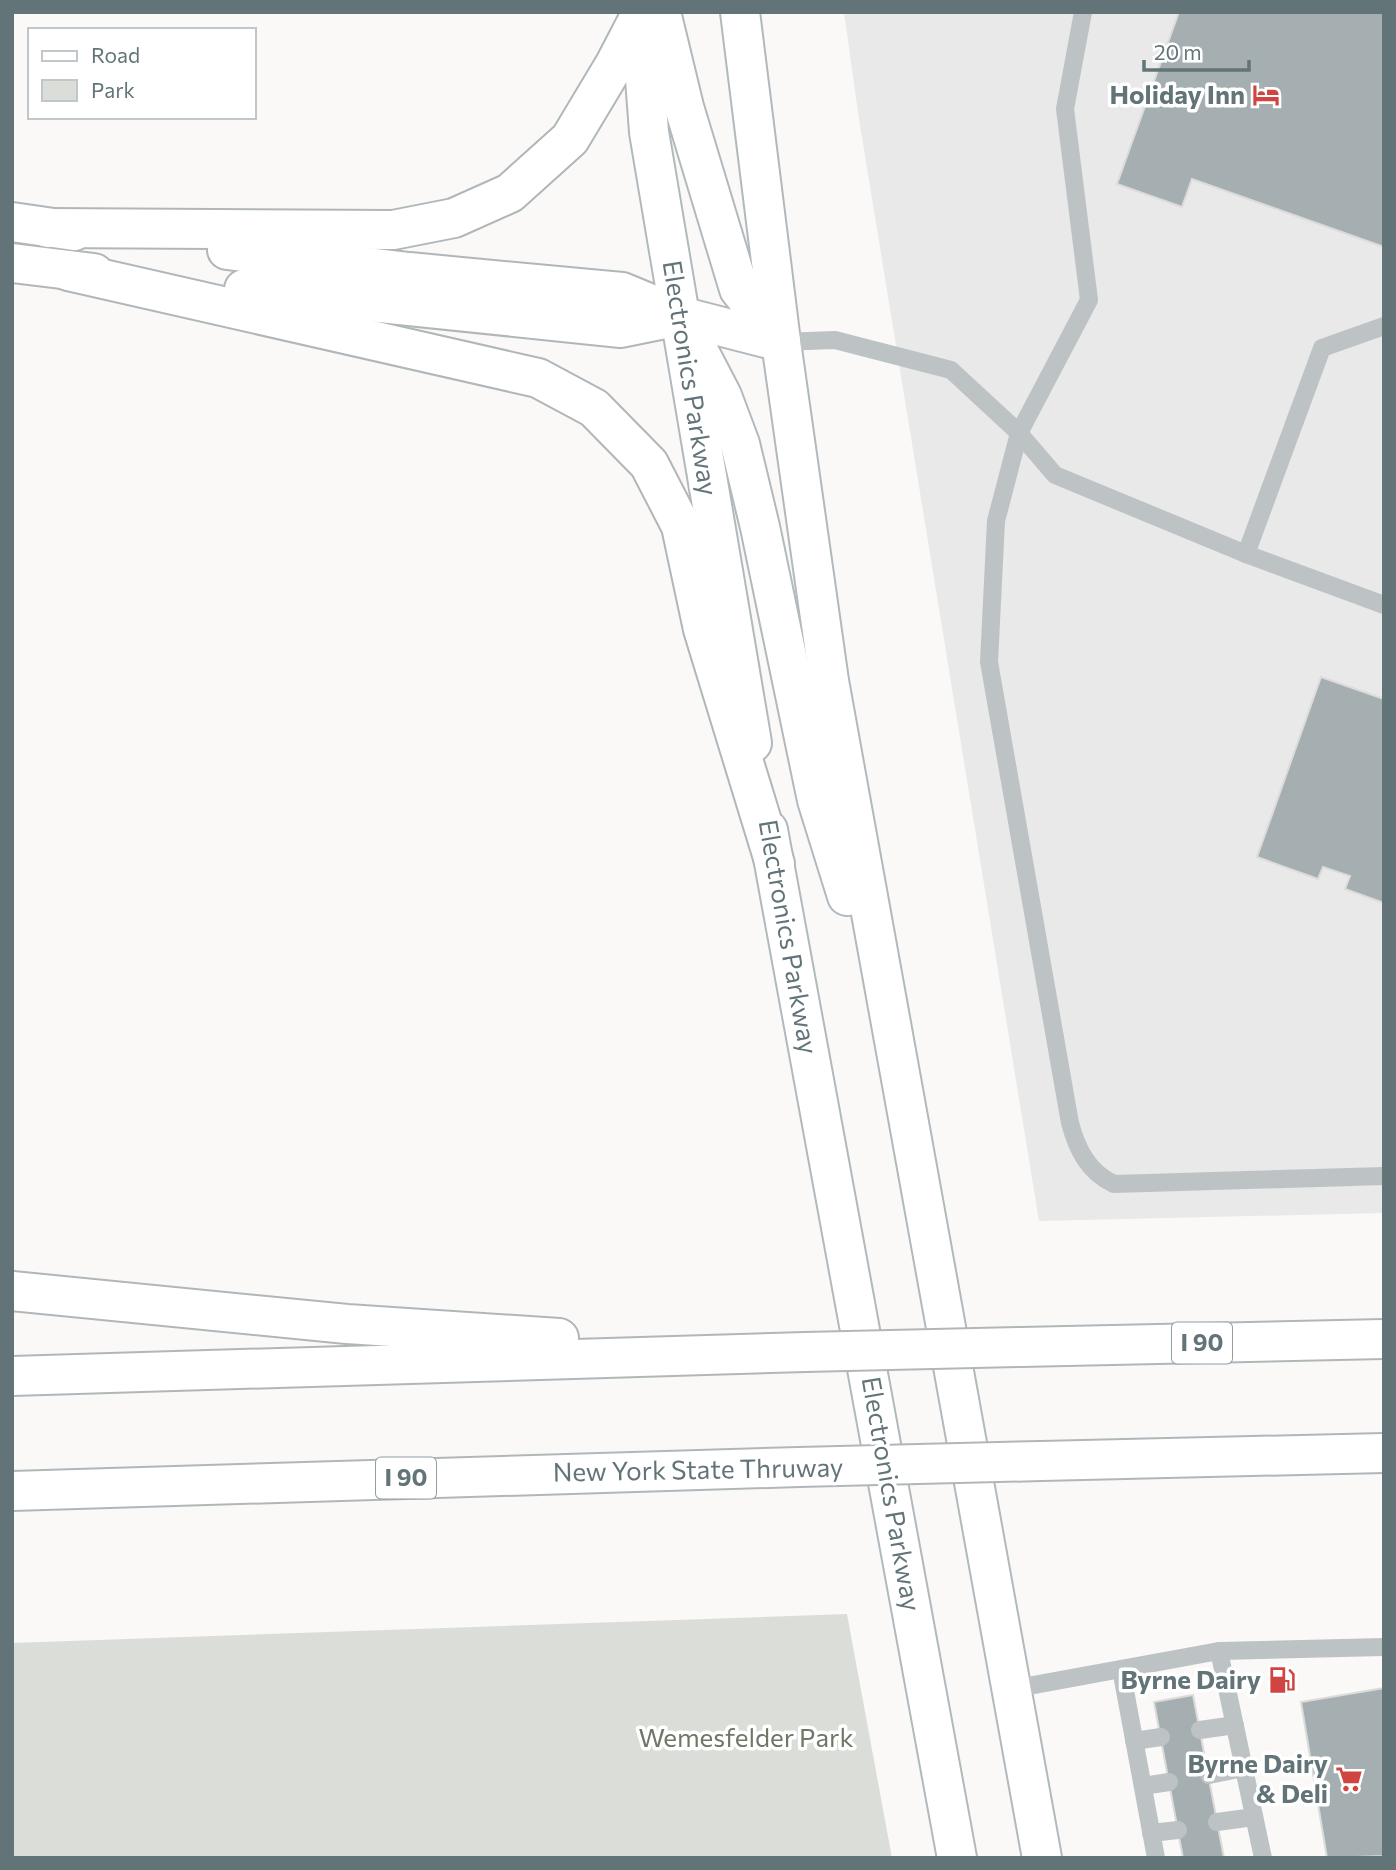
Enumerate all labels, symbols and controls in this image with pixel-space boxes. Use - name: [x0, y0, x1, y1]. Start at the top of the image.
- legend: [28, 28, 256, 119]
- scale bar: [1144, 28, 1249, 72]
- text: 20 m: [1154, 39, 1202, 64]
- text: Road: [91, 42, 140, 67]
- text: Park: [91, 77, 135, 102]
- place label: Holiday Inn: [1110, 78, 1245, 109]
- hotel icon: Holiday Inn: [1251, 80, 1281, 110]
- street label: Electronics Parkway: [658, 258, 725, 498]
- street label: Electronics Parkway: [754, 817, 825, 1056]
- road number: I 90: [1172, 1322, 1232, 1364]
- street label: Electronics Parkway: [857, 1374, 928, 1613]
- street label: New York State Thruway: [552, 1450, 843, 1487]
- road number: I 90: [376, 1458, 436, 1498]
- place label: Byrne Dairy: [1120, 1663, 1261, 1694]
- fuel station icon: Byrne Dairy: [1267, 1665, 1297, 1695]
- park label: Wemesfelder Park: [638, 1721, 854, 1752]
- place label: Byrne Dairy & Deli: [1187, 1747, 1328, 1808]
- supermarket icon: Byrne Dairy & Deli: [1334, 1764, 1364, 1794]

